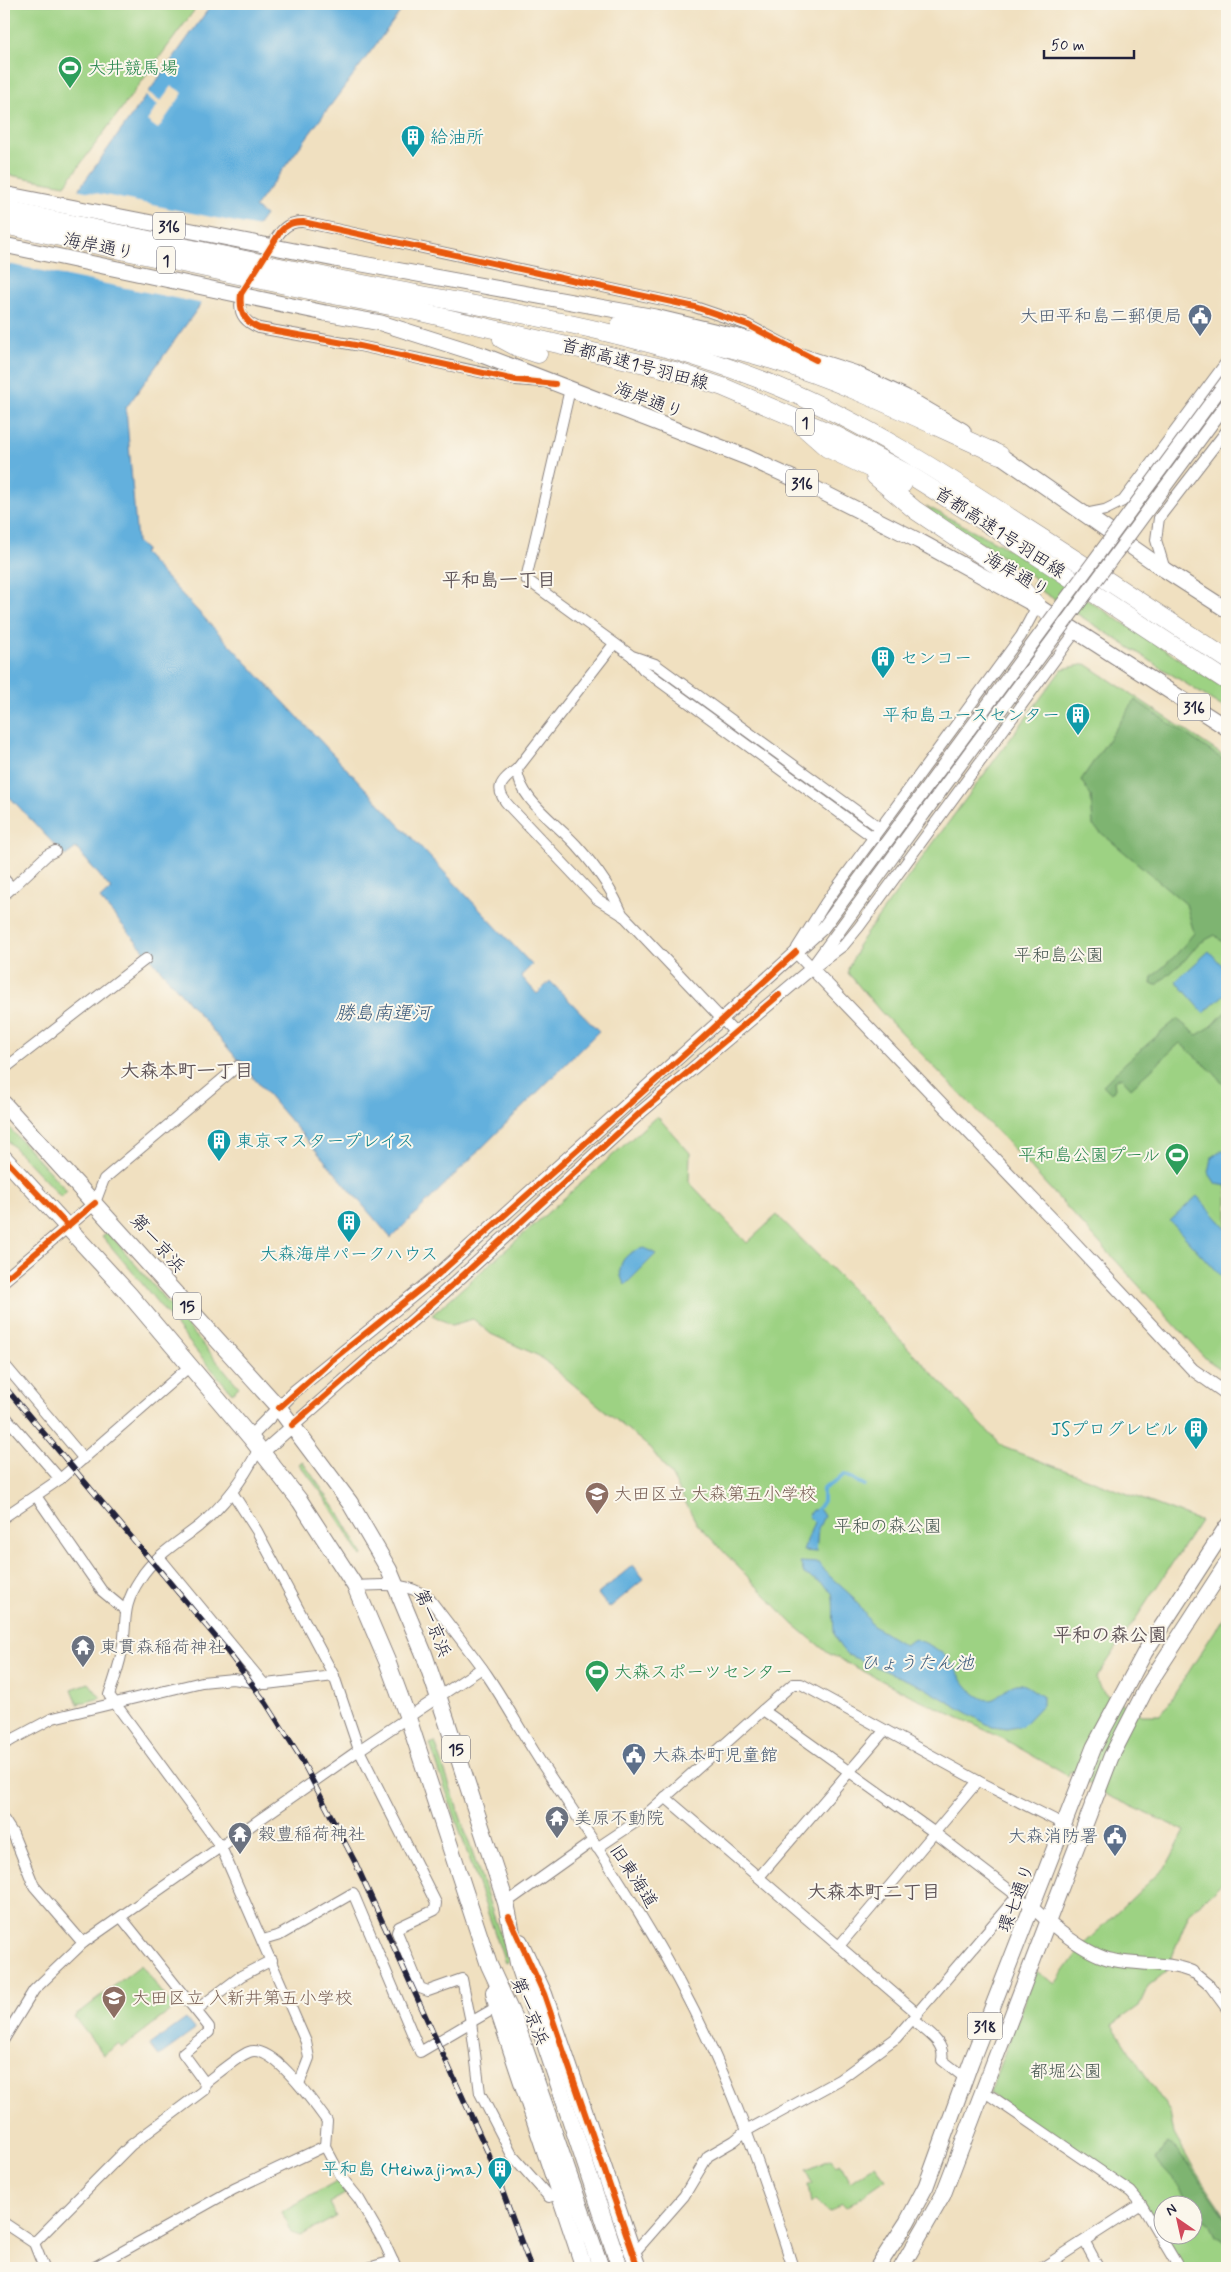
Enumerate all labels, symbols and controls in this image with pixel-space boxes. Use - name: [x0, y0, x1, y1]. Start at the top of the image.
- scale bar: [1044, 28, 1134, 60]
- text: 50 m: [1051, 36, 1085, 56]
- sports icon: 大井競馬場: [57, 55, 83, 89]
- place label: 大井競馬場: [88, 57, 178, 81]
- building icon: 給油所: [400, 124, 426, 158]
- place label: 給油所: [430, 126, 484, 150]
- road number: 316: [153, 212, 185, 240]
- street label: 海岸通り: [61, 228, 137, 266]
- road number: 1: [157, 246, 175, 274]
- public building icon: 大田平和島二郵便局: [1187, 303, 1213, 337]
- place label: 大田平和島二郵便局: [1020, 305, 1182, 329]
- street label: 首都高速1号羽田線: [558, 334, 711, 396]
- street label: 海岸通り: [611, 377, 687, 425]
- road number: 1: [796, 408, 814, 436]
- road number: 316: [786, 469, 818, 496]
- street label: 首都高速1号羽田線: [929, 481, 1070, 584]
- street label: 海岸通り: [979, 546, 1054, 603]
- district label: 平和島一丁目: [442, 568, 556, 593]
- building icon: センコー: [870, 645, 896, 679]
- place label: センコー: [900, 647, 972, 671]
- road number: 316: [1178, 694, 1210, 720]
- building icon: 平和島ユースセンター: [1065, 702, 1091, 736]
- place label: 平和島ユースセンター: [883, 704, 1060, 728]
- park label: 平和島公園: [1014, 944, 1104, 968]
- water label: 勝島南運河: [335, 1001, 433, 1026]
- district label: 大森本町一丁目: [120, 1059, 254, 1084]
- building icon: 東京マスタープレイス: [206, 1128, 232, 1162]
- place label: 東京マスタープレイス: [236, 1130, 414, 1154]
- sports icon: 平和島公園プール: [1164, 1142, 1190, 1176]
- place label: 平和島公園プール: [1018, 1144, 1160, 1168]
- street label: 第一京浜: [124, 1209, 190, 1278]
- building icon: 大森海岸パークハウス: [336, 1209, 362, 1243]
- place label: 大森海岸パークハウス: [260, 1243, 438, 1267]
- road number: 15: [173, 1292, 201, 1320]
- building icon: JSプログレビル: [1183, 1416, 1209, 1450]
- place label: JSプログレビル: [1051, 1418, 1178, 1442]
- school or university icon: 大田区立 大森第五小学校: [584, 1481, 610, 1515]
- place label: 大田区立 大森第五小学校: [614, 1483, 817, 1507]
- park label: 平和の森公園: [834, 1515, 942, 1539]
- street label: 第一京浜: [408, 1585, 456, 1661]
- district label: 平和の森公園: [1053, 1623, 1167, 1648]
- temple icon: 東貫森稲荷神社: [70, 1634, 96, 1668]
- place label: 東貫森稲荷神社: [100, 1636, 226, 1660]
- water label: ひょうたん池: [860, 1651, 975, 1676]
- sports icon: 大森スポーツセンター: [584, 1659, 610, 1693]
- place label: 大森スポーツセンター: [614, 1661, 793, 1685]
- road number: 15: [442, 1736, 470, 1762]
- public building icon: 大森本町児童館: [621, 1742, 647, 1776]
- place label: 大森本町児童館: [652, 1744, 778, 1768]
- temple icon: 美原不動院: [544, 1805, 570, 1839]
- place label: 美原不動院: [574, 1807, 664, 1831]
- temple icon: 穀豊稲荷神社: [227, 1821, 253, 1855]
- place label: 穀豊稲荷神社: [258, 1823, 366, 1847]
- public building icon: 大森消防署: [1102, 1823, 1128, 1857]
- place label: 大森消防署: [1008, 1825, 1098, 1849]
- street label: 旧東海道: [603, 1840, 663, 1913]
- street label: 環七通り: [993, 1860, 1041, 1936]
- district label: 大森本町二丁目: [807, 1880, 941, 1905]
- street label: 第一京浜: [504, 1974, 554, 2049]
- school or university icon: 大田区立 入新井第五小学校: [101, 1985, 127, 2019]
- place label: 大田区立 入新井第五小学校: [132, 1987, 353, 2011]
- road number: 318: [968, 2012, 1002, 2040]
- park label: 都堀公園: [1030, 2060, 1102, 2084]
- building icon: 平和島 (Heiwajima): [487, 2156, 513, 2190]
- place label: 平和島 (Heiwajima): [322, 2158, 483, 2182]
- north arrow: [1154, 2194, 1204, 2244]
- text: N: [1162, 2200, 1180, 2220]

